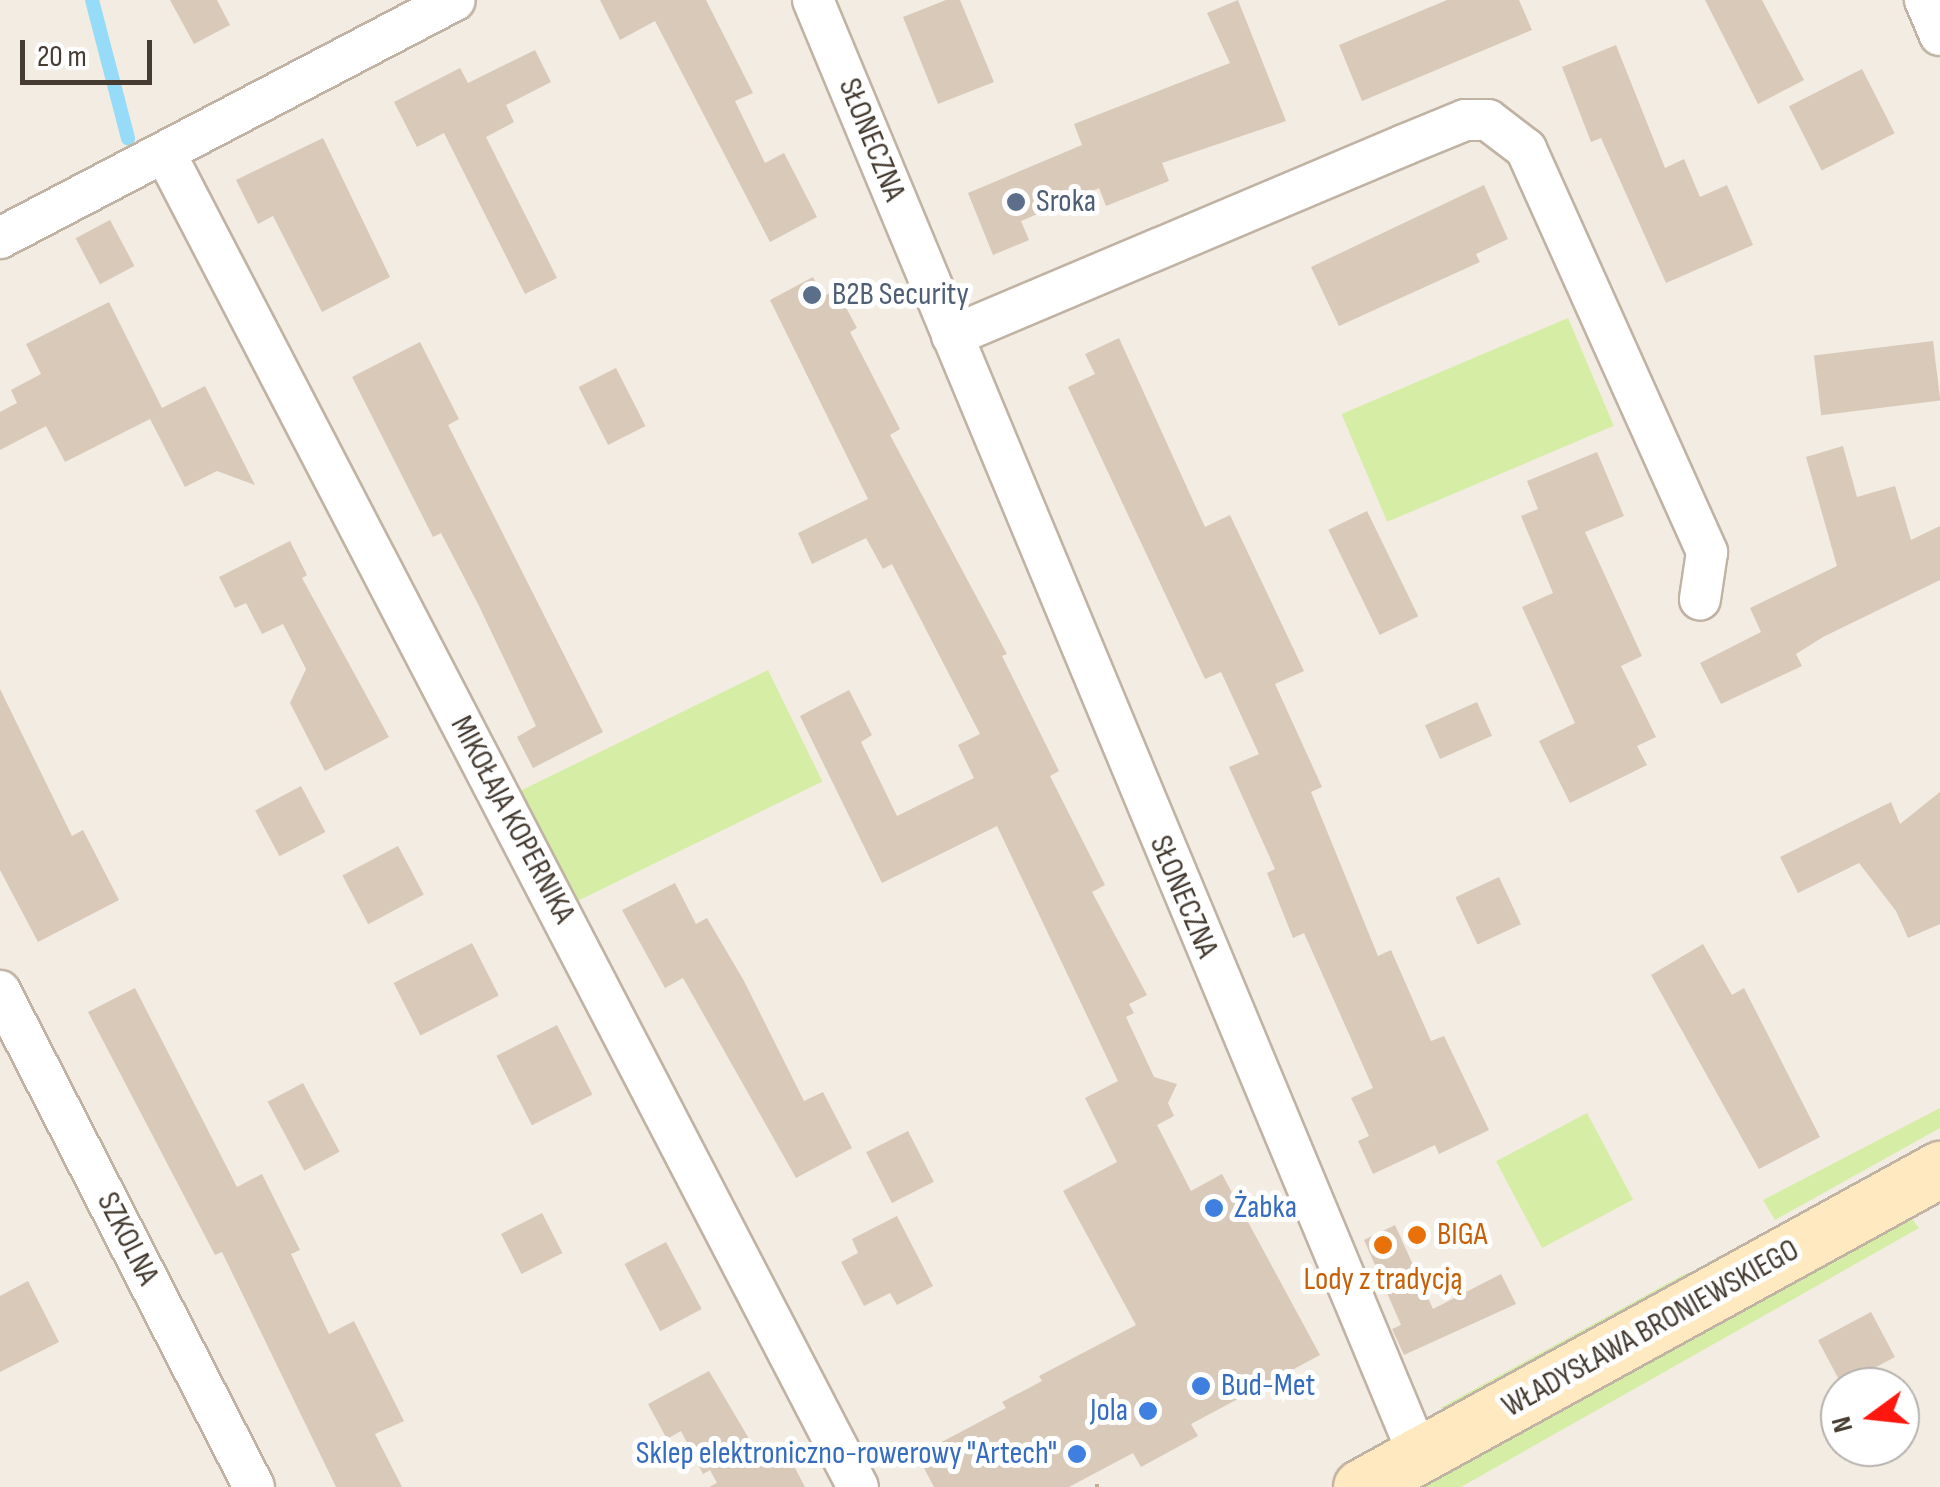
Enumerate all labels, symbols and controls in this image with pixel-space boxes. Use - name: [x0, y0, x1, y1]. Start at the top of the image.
- scale bar: [25, 20, 158, 82]
- text: 20 m: [37, 39, 87, 75]
- street label: SŁONECZNA: [829, 73, 913, 207]
- place label: Sroka: [1036, 183, 1096, 221]
- marker: Sroka: [1005, 191, 1027, 213]
- place label: B2B Security: [832, 276, 969, 314]
- marker: B2B Security: [801, 284, 823, 306]
- street label: MIKOŁAJA KOPERNIKA: [441, 710, 583, 930]
- street label: SŁONECZNA: [1140, 830, 1226, 964]
- street label: SZKOLNA: [87, 1186, 167, 1292]
- place label: Żabka: [1234, 1189, 1297, 1227]
- marker: Żabka: [1203, 1197, 1225, 1219]
- place label: BIGA: [1437, 1216, 1487, 1254]
- marker: BIGA: [1406, 1224, 1428, 1246]
- street label: WŁADYSŁAWA BRONIEWSKIEGO: [1496, 1231, 1806, 1427]
- marker: Lody z tradycją: [1372, 1234, 1394, 1256]
- place label: Lody z tradycją: [1303, 1261, 1463, 1299]
- place label: Bud-Met: [1221, 1367, 1315, 1405]
- north arrow: [1820, 1367, 1920, 1467]
- marker: Bud-Met: [1190, 1375, 1212, 1397]
- place label: Jola: [1090, 1392, 1128, 1430]
- marker: Jola: [1137, 1400, 1159, 1422]
- text: N: [1825, 1413, 1860, 1436]
- place label: Sklep elektroniczno-rowerowy "Artech": [636, 1435, 1057, 1473]
- marker: Sklep elektroniczno-rowerowy "Artech": [1066, 1443, 1088, 1465]

